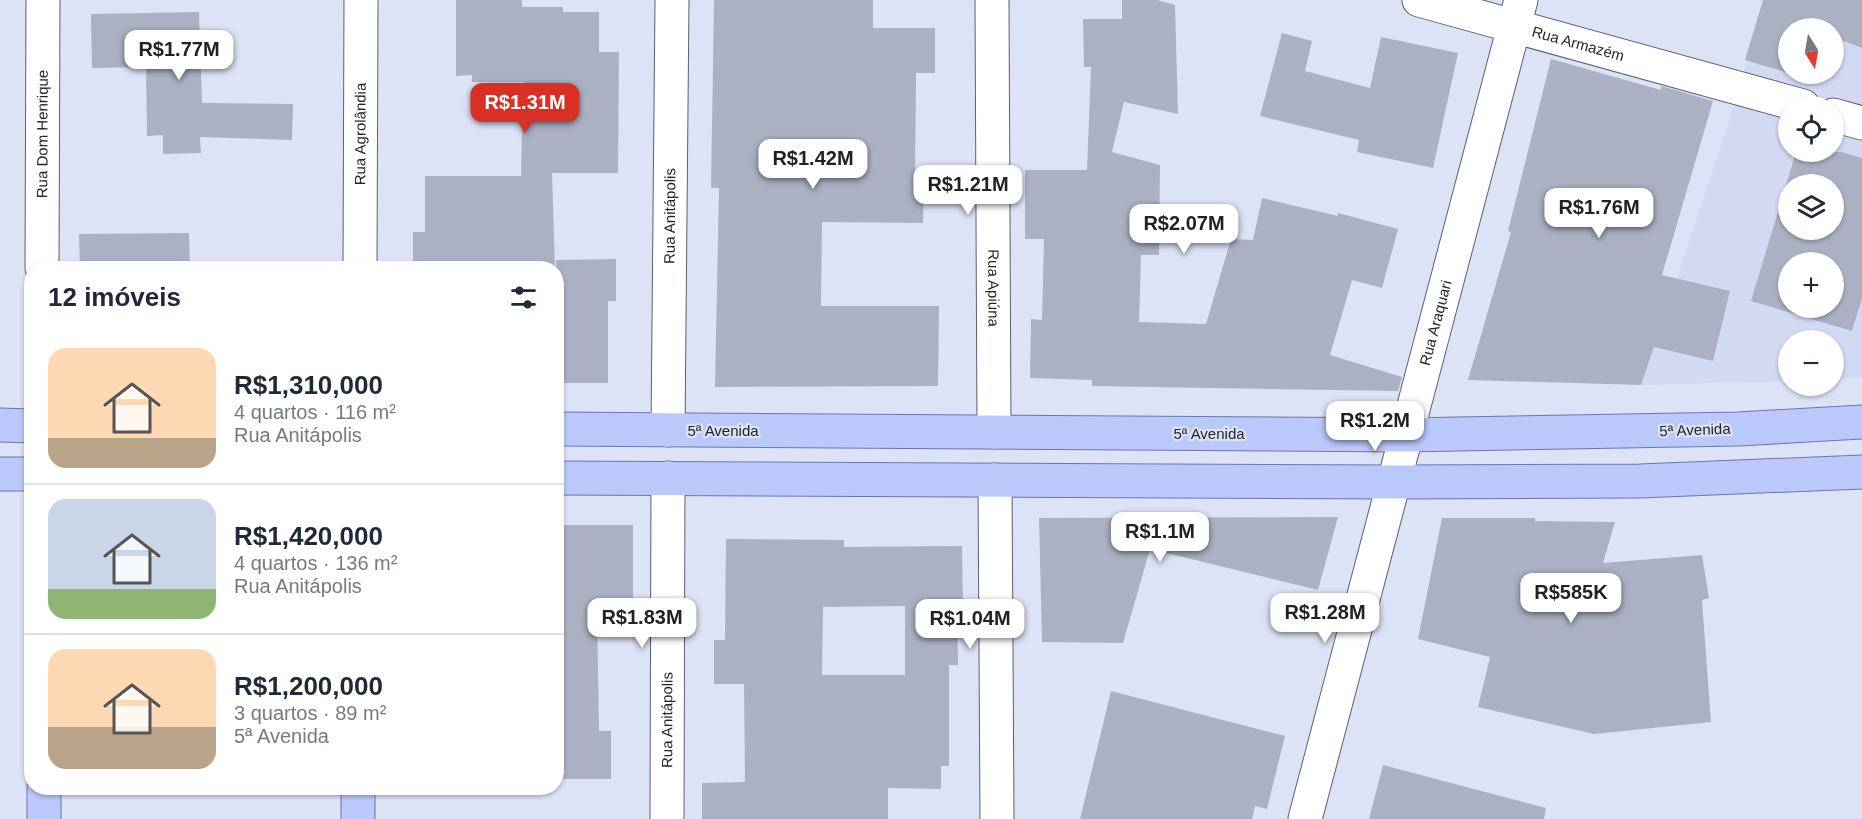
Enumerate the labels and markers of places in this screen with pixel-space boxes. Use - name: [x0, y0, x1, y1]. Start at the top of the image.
- pin: R$1.77M: [124, 30, 234, 81]
- pin: R$1.31M: [470, 83, 580, 134]
- pin: R$1.42M: [758, 139, 868, 190]
- pin: R$1.21M: [913, 165, 1023, 216]
- pin: R$1.76M: [1544, 188, 1654, 239]
- pin: R$2.07M: [1129, 204, 1239, 255]
- pin: R$1.2M: [1326, 401, 1424, 452]
- pin: R$1.1M: [1111, 512, 1209, 563]
- pin: R$585K: [1522, 573, 1620, 624]
- pin: R$1.28M: [1270, 593, 1380, 644]
- pin: R$1.83M: [587, 598, 697, 649]
- pin: R$1.04M: [915, 599, 1025, 650]

